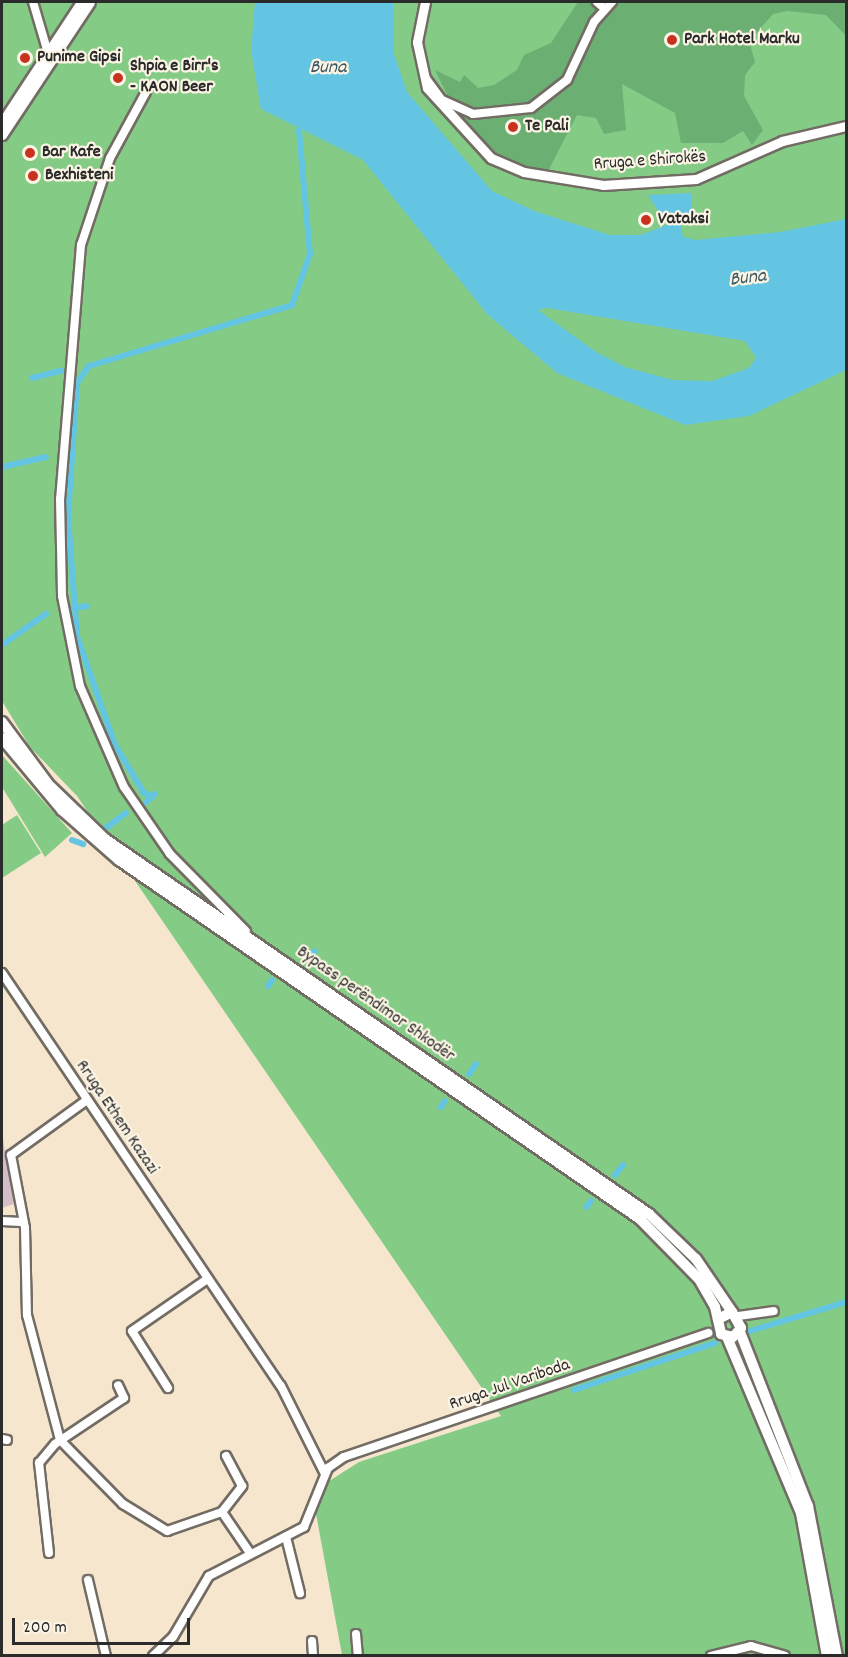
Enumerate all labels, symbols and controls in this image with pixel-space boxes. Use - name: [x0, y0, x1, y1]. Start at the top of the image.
- place label: Park Hotel Marku: [684, 29, 800, 51]
- marker: Park Hotel Marku: [665, 33, 679, 47]
- place label: Punime Gipsi: [37, 47, 121, 69]
- marker: Punime Gipsi: [18, 51, 32, 65]
- water label: Buna: [310, 56, 346, 80]
- place label: Shpia e Birr's - KAON Beer: [130, 57, 219, 100]
- marker: Shpia e Birr's - KAON Beer: [111, 71, 125, 85]
- place label: Te Pali: [525, 116, 568, 138]
- marker: Te Pali: [506, 120, 520, 134]
- place label: Bar Kafe: [42, 142, 101, 164]
- marker: Bar Kafe: [23, 146, 37, 160]
- street label: Rruga e Shirokës: [593, 147, 707, 177]
- place label: Bexhisteni: [45, 165, 113, 187]
- marker: Bexhisteni: [26, 169, 40, 183]
- place label: Vataksi: [658, 209, 708, 231]
- marker: Vataksi: [639, 213, 653, 227]
- water label: Buna: [728, 265, 768, 293]
- street label: Bypass perëndimor Shkodër: [292, 942, 458, 1068]
- street label: Rruga Ethem Kazazi: [70, 1057, 162, 1179]
- street label: Rruga Jul Variboda: [447, 1355, 573, 1417]
- scale bar: [15, 1606, 194, 1644]
- text: 200 m: [23, 1616, 67, 1641]

